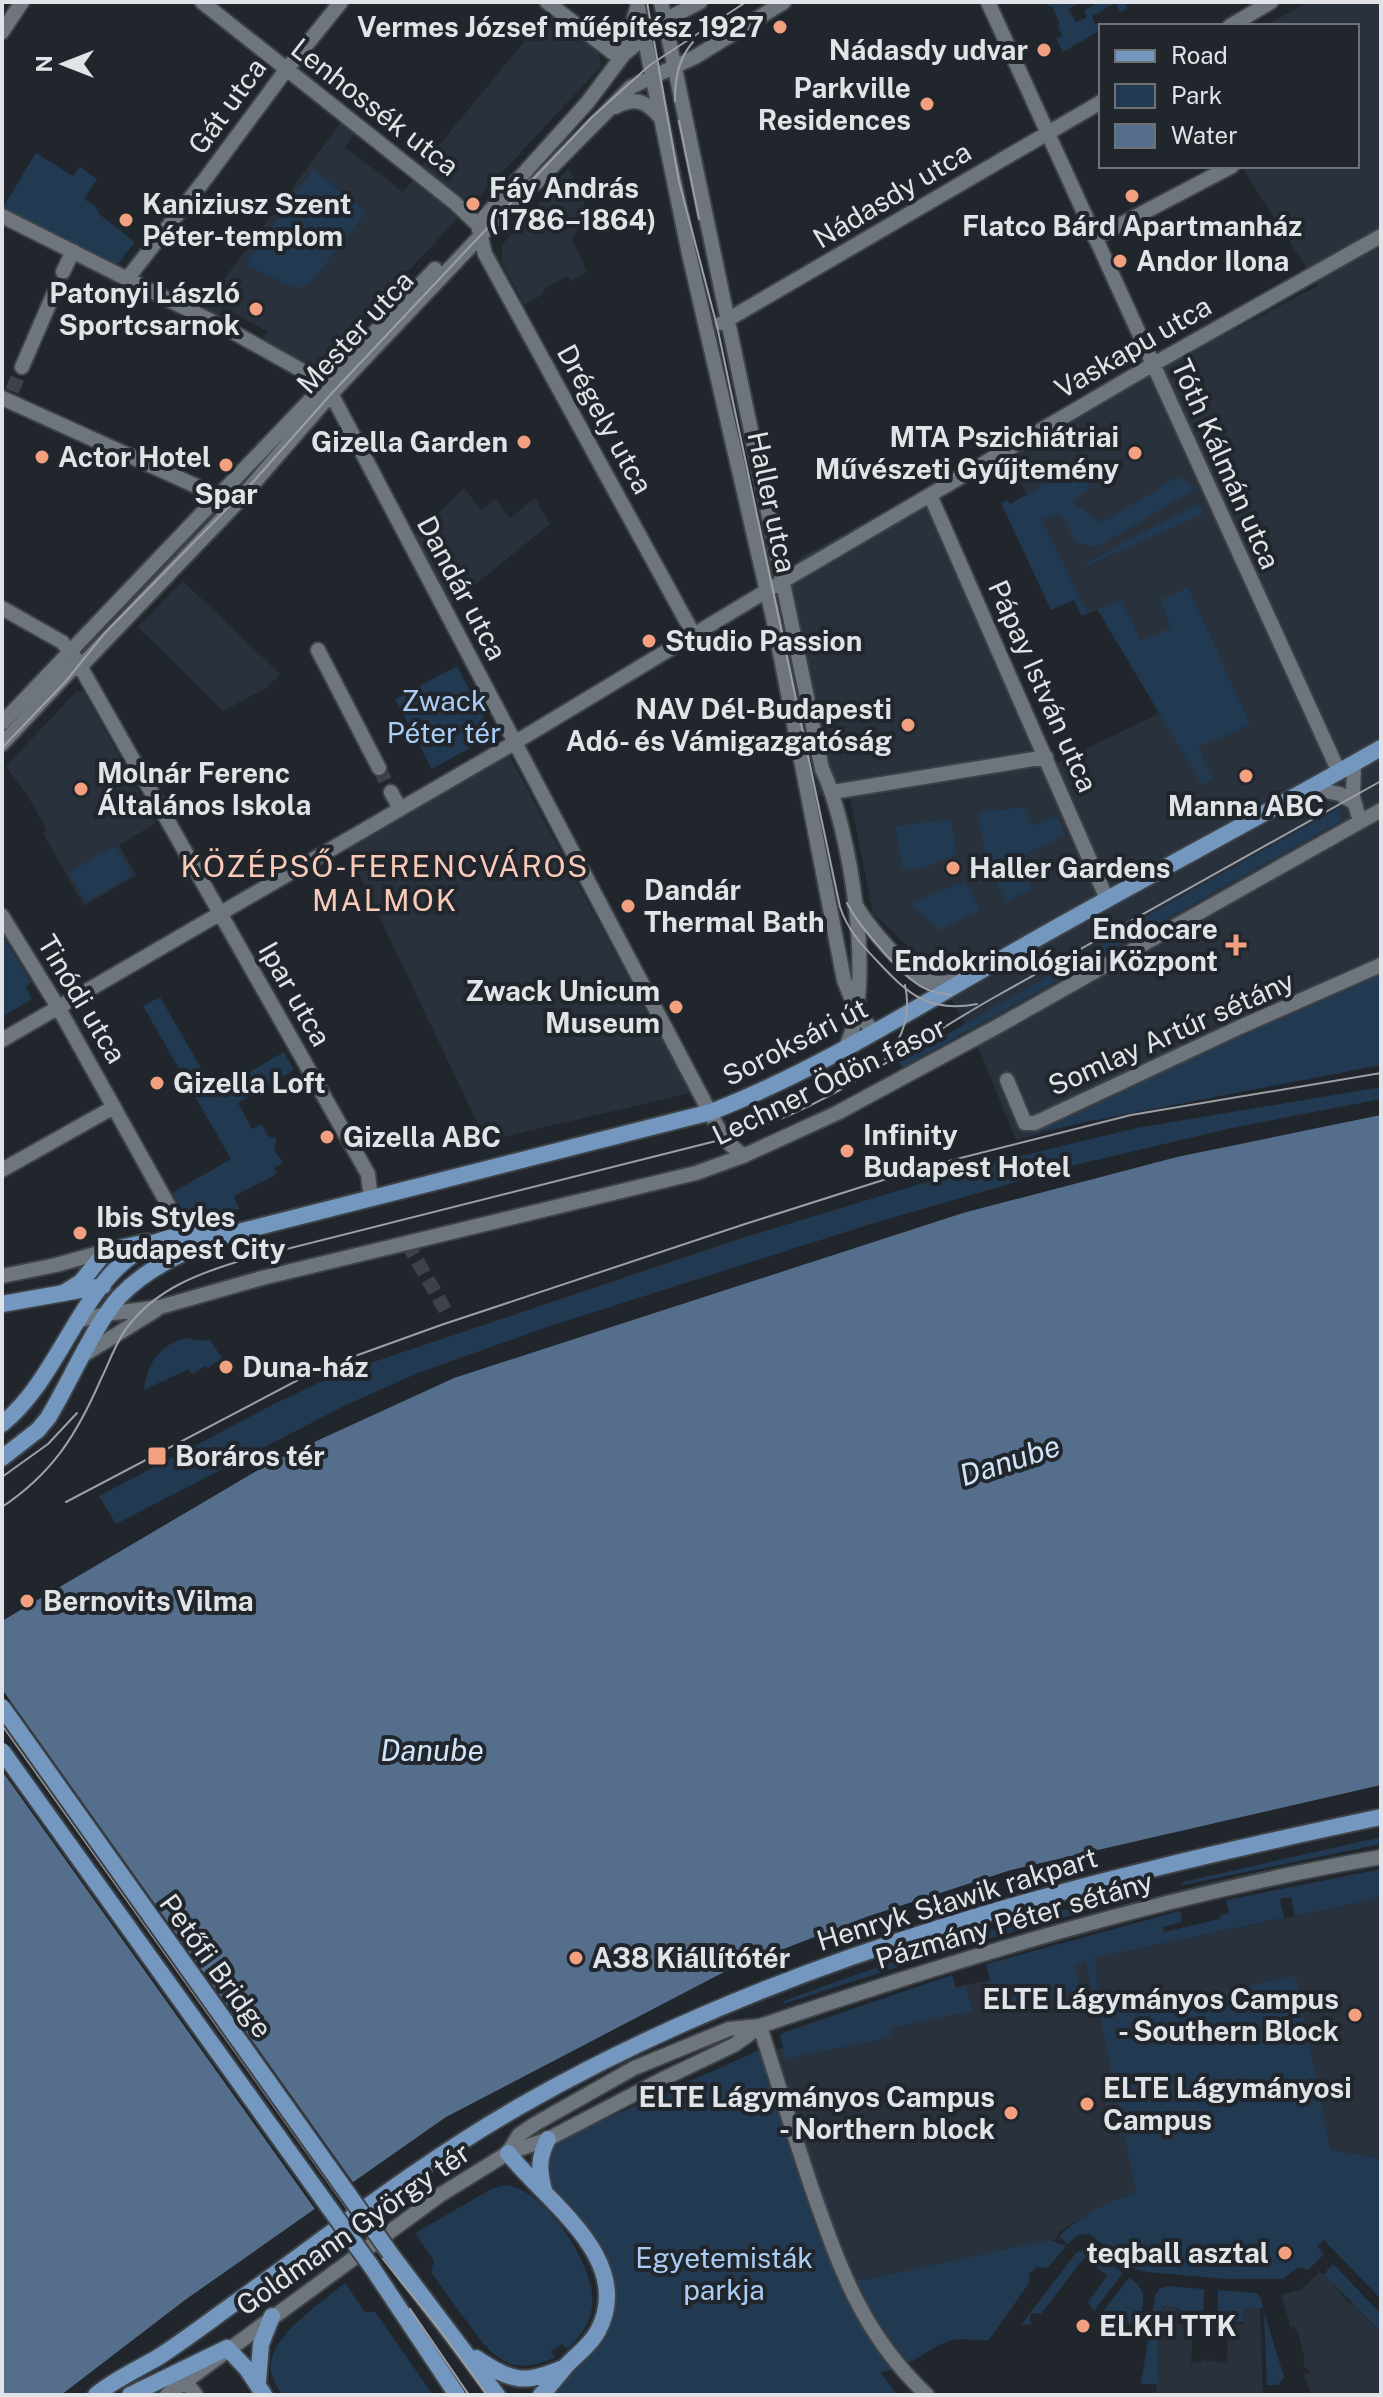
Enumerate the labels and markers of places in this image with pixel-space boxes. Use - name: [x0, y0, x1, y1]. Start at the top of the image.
- place label: Vermes József műépítész 1927: [357, 10, 764, 43]
- marker: Vermes József műépítész 1927: [771, 18, 789, 36]
- place label: Nádasdy udvar: [829, 33, 1028, 66]
- marker: Nádasdy udvar: [1035, 41, 1053, 59]
- place label: Parkville Residences: [758, 71, 911, 136]
- marker: Parkville Residences: [918, 95, 936, 113]
- place label: Fáy András (1786–1864): [489, 171, 656, 236]
- place label: Kaniziusz Szent Péter-templom: [142, 187, 351, 252]
- marker: Flatco Bárd Apartmanház: [1123, 187, 1141, 205]
- marker: Fáy András (1786–1864): [464, 195, 482, 213]
- place label: Flatco Bárd Apartmanház: [962, 209, 1302, 242]
- marker: Kaniziusz Szent Péter-templom: [117, 211, 135, 229]
- place label: Andor Ilona: [1136, 244, 1289, 277]
- marker: Andor Ilona: [1111, 252, 1129, 270]
- place label: Patonyi László Sportcsarnok: [49, 276, 240, 341]
- marker: Patonyi László Sportcsarnok: [247, 300, 265, 318]
- place label: MTA Pszichiátriai Művészeti Gyűjtemény: [815, 420, 1119, 485]
- place label: Gizella Garden: [311, 425, 508, 458]
- marker: Gizella Garden: [515, 433, 533, 451]
- place label: Actor Hotel: [58, 440, 211, 473]
- marker: MTA Pszichiátriai Művészeti Gyűjtemény: [1126, 444, 1144, 462]
- marker: Actor Hotel: [33, 448, 51, 466]
- marker: Spar: [217, 456, 235, 474]
- place label: Spar: [194, 477, 258, 510]
- place label: Studio Passion: [665, 624, 862, 657]
- marker: Studio Passion: [640, 632, 658, 650]
- place label: NAV Dél-Budapesti Adó- és Vámigazgatóság: [566, 692, 892, 757]
- marker: NAV Dél-Budapesti Adó- és Vámigazgatóság: [899, 716, 917, 734]
- place label: Molnár Ferenc Általános Iskola: [97, 756, 311, 821]
- marker: Manna ABC: [1237, 767, 1255, 785]
- marker: Molnár Ferenc Általános Iskola: [72, 780, 90, 798]
- place label: Manna ABC: [1168, 789, 1324, 822]
- place label: Haller Gardens: [969, 851, 1171, 884]
- marker: Haller Gardens: [944, 859, 962, 877]
- place label: Dandár Thermal Bath: [644, 873, 825, 938]
- marker: Dandár Thermal Bath: [619, 897, 637, 915]
- place label: Endocare Endokrinológiai Központ: [894, 912, 1218, 977]
- marker: Endocare Endokrinológiai Központ: [1225, 934, 1247, 956]
- place label: Zwack Unicum Museum: [465, 974, 660, 1039]
- marker: Zwack Unicum Museum: [667, 998, 685, 1016]
- place label: Gizella Loft: [173, 1066, 326, 1099]
- marker: Gizella Loft: [148, 1074, 166, 1092]
- place label: Infinity Budapest Hotel: [863, 1118, 1071, 1183]
- place label: Gizella ABC: [343, 1120, 501, 1153]
- marker: Gizella ABC: [318, 1128, 336, 1146]
- marker: Infinity Budapest Hotel: [838, 1142, 856, 1160]
- place label: Ibis Styles Budapest City: [96, 1200, 286, 1265]
- marker: Ibis Styles Budapest City: [71, 1224, 89, 1242]
- place label: Duna-ház: [242, 1350, 369, 1383]
- marker: Duna-ház: [217, 1358, 235, 1376]
- place label: Boráros tér: [175, 1439, 325, 1472]
- marker: Boráros tér: [146, 1445, 168, 1467]
- place label: Bernovits Vilma: [43, 1584, 254, 1617]
- marker: Bernovits Vilma: [18, 1592, 36, 1610]
- place label: A38 Kiállítótér: [592, 1941, 790, 1974]
- marker: A38 Kiállítótér: [567, 1949, 585, 1967]
- place label: ELTE Lágymányos Campus - Southern Block: [983, 1982, 1339, 2047]
- marker: ELTE Lágymányos Campus - Southern Block: [1346, 2006, 1364, 2024]
- place label: ELTE Lágymányosi Campus: [1103, 2071, 1352, 2136]
- place label: ELTE Lágymányos Campus - Northern block: [639, 2080, 995, 2145]
- marker: ELTE Lágymányosi Campus: [1078, 2095, 1096, 2113]
- marker: ELTE Lágymányos Campus - Northern block: [1002, 2104, 1020, 2122]
- place label: teqball asztal: [1086, 2236, 1269, 2269]
- marker: teqball asztal: [1276, 2244, 1294, 2262]
- place label: ELKH TTK: [1099, 2309, 1237, 2342]
- marker: ELKH TTK: [1074, 2317, 1092, 2335]

